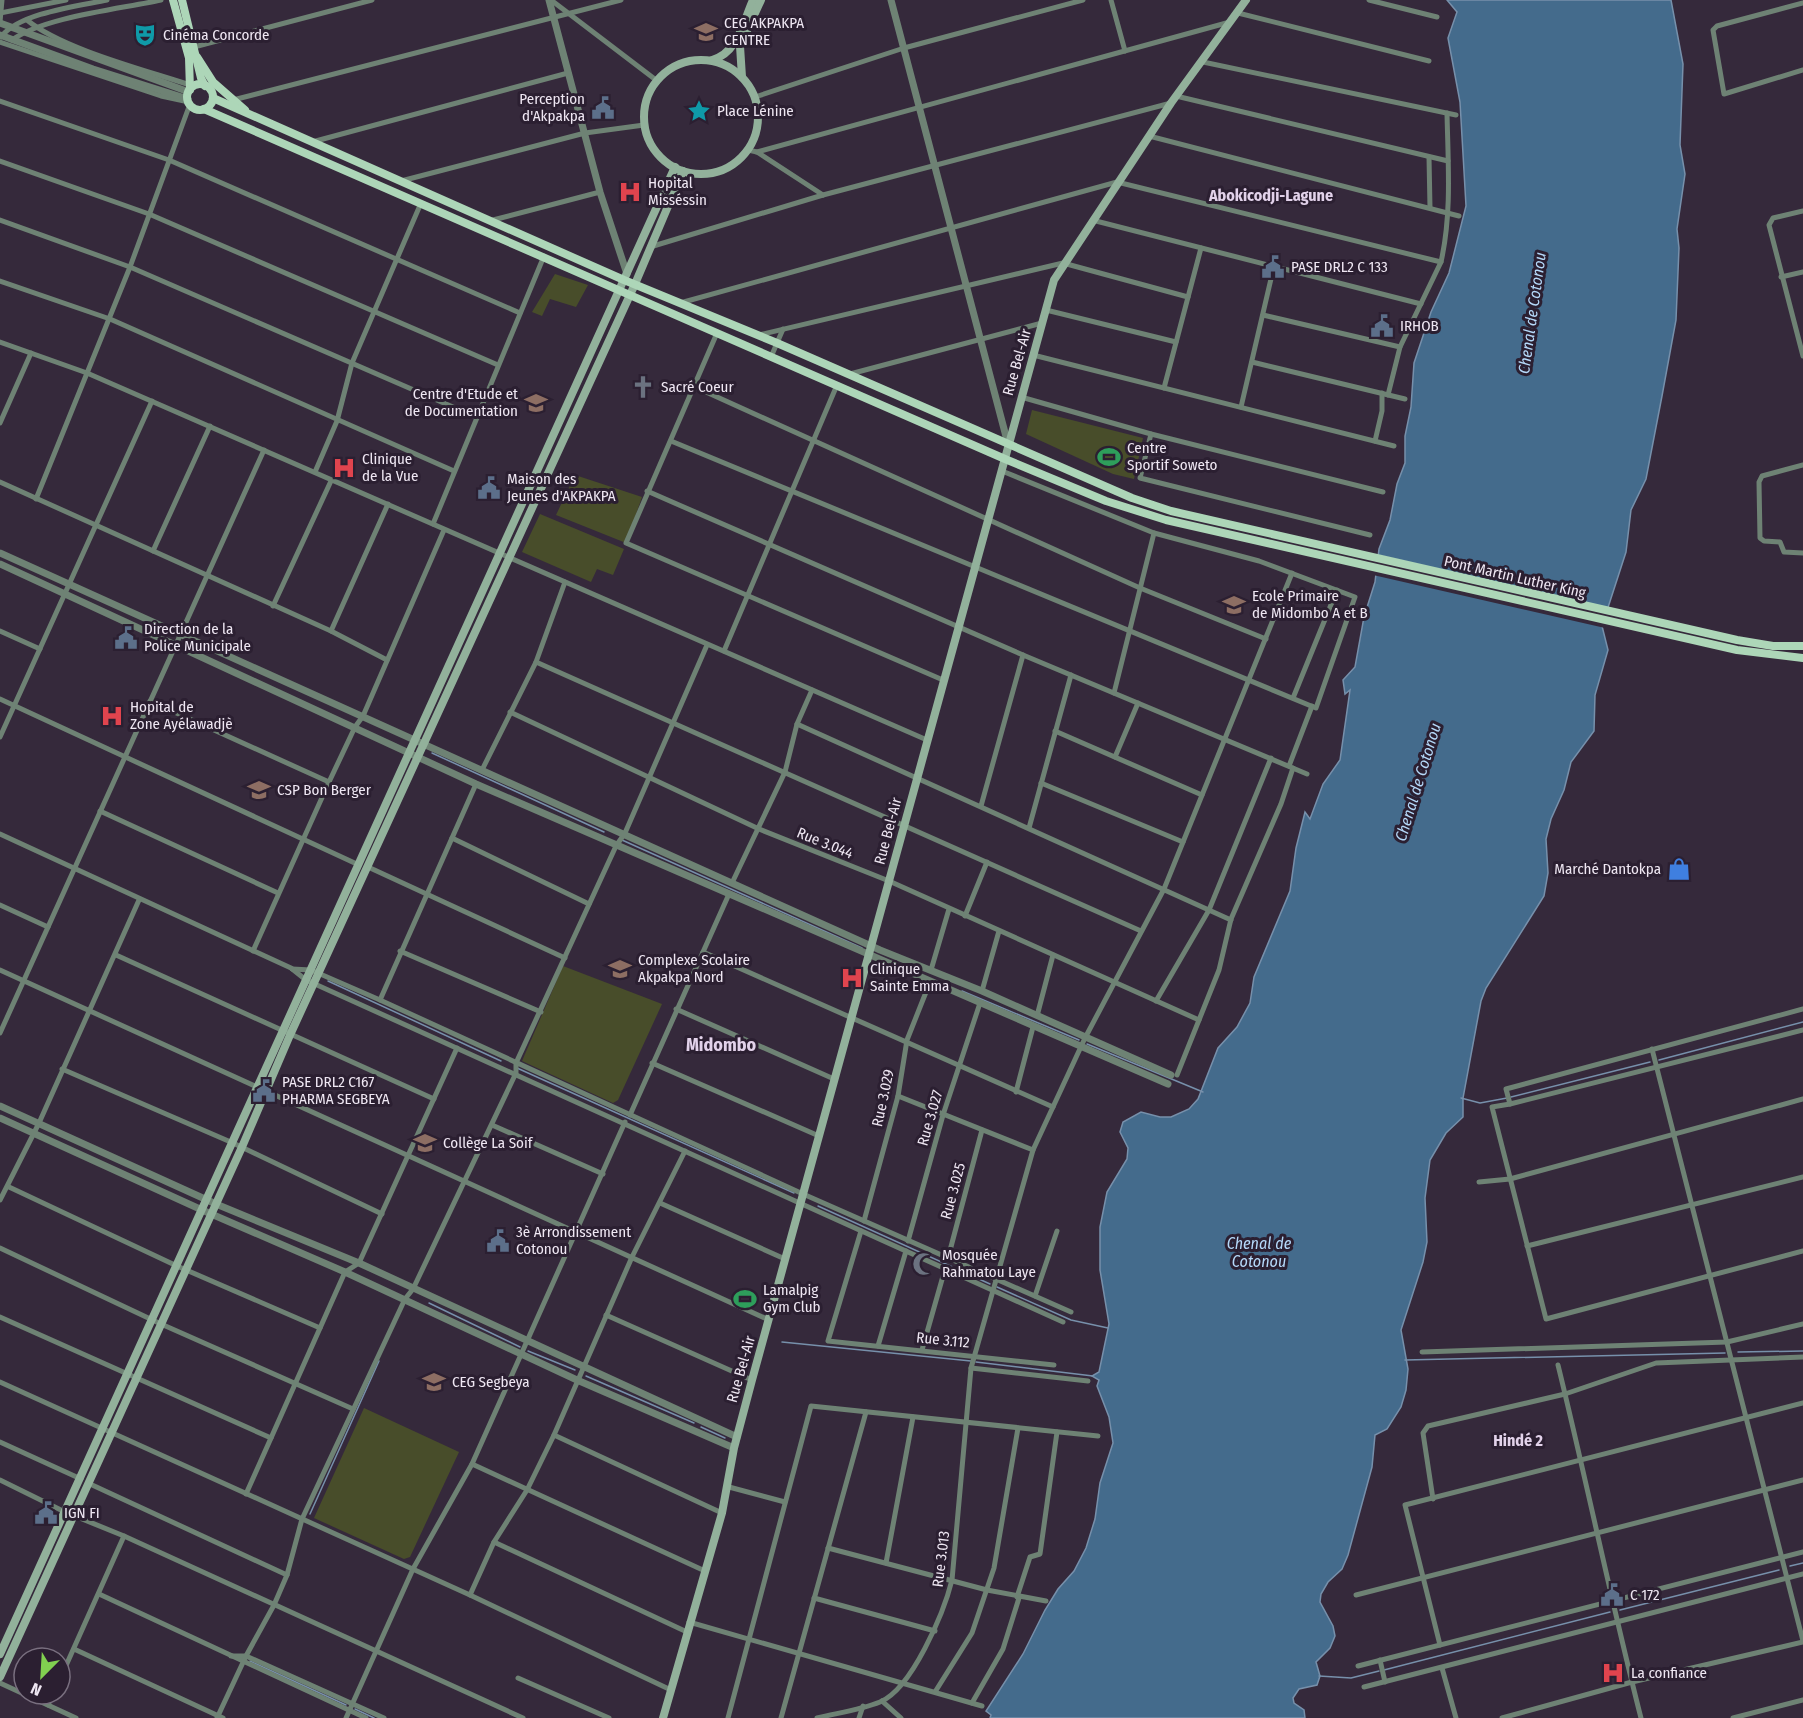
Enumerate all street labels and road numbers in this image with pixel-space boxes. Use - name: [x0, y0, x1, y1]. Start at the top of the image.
- street label: Rue Bel-Air: [999, 326, 1035, 397]
- street label: Pont Martin Luther King: [1442, 552, 1588, 602]
- street label: Rue Bel-Air: [870, 795, 906, 866]
- street label: Rue 3.044: [794, 824, 856, 862]
- street label: Rue 3.029: [868, 1068, 898, 1128]
- street label: Rue 3.027: [913, 1088, 947, 1148]
- street label: Rue 3.025: [937, 1161, 969, 1221]
- street label: Rue 3.112: [915, 1328, 971, 1352]
- street label: Rue Bel-Air: [723, 1333, 759, 1404]
- street label: Rue 3.013: [929, 1529, 953, 1588]

